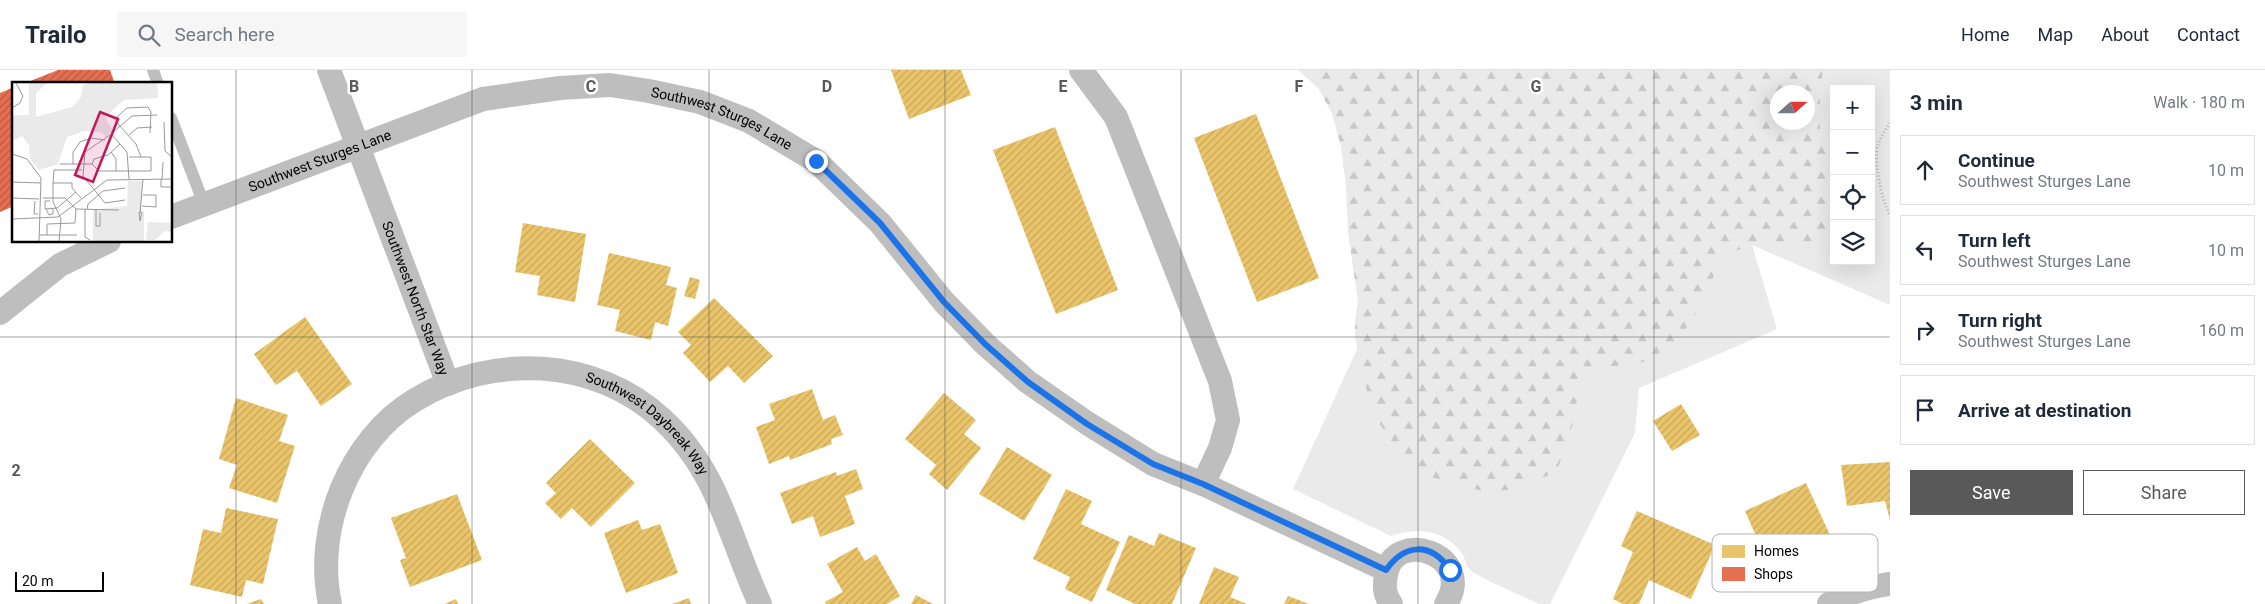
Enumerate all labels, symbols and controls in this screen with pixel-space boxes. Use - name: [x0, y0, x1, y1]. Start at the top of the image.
- search box: [117, 12, 467, 57]
- text: Trailo: [25, 21, 87, 49]
- icon: search: [135, 21, 163, 49]
- text: Search here: [175, 23, 275, 46]
- text: Home: [1961, 24, 2010, 45]
- text: Map: [2038, 24, 2073, 45]
- text: About: [2101, 24, 2149, 45]
- text: Contact: [2177, 24, 2240, 45]
- text: B: [349, 77, 359, 96]
- text: C: [586, 77, 596, 96]
- text: D: [822, 77, 832, 96]
- text: E: [1059, 77, 1068, 96]
- text: F: [1295, 77, 1304, 96]
- text: G: [1531, 77, 1542, 96]
- inset map: [12, 82, 172, 242]
- street label: Southwest Sturges Lane: [650, 84, 795, 153]
- north arrow: [1770, 85, 1815, 130]
- map controls: [1830, 85, 1875, 265]
- button: +: [1830, 85, 1875, 130]
- text: 3 min: [1910, 91, 1963, 115]
- text: Walk · 180 m: [2153, 93, 2245, 112]
- street label: Southwest Sturges Lane: [246, 127, 393, 195]
- button: −: [1830, 130, 1875, 175]
- text: Continue: [1958, 149, 2035, 172]
- route end: [805, 150, 828, 173]
- icon: ahead: [1911, 156, 1939, 184]
- text: 10 m: [2208, 161, 2244, 180]
- text: Southwest Sturges Lane: [1958, 172, 2131, 191]
- button: locate: [1830, 175, 1875, 220]
- street label: Southwest North Star Way: [379, 219, 452, 378]
- button: layers: [1830, 220, 1875, 265]
- text: Turn left: [1958, 229, 2031, 252]
- icon: left: [1911, 236, 1939, 264]
- text: 10 m: [2208, 241, 2244, 260]
- text: Southwest Sturges Lane: [1958, 252, 2131, 271]
- text: Turn right: [1958, 309, 2042, 332]
- icon: right: [1911, 316, 1939, 344]
- text: 160 m: [2199, 321, 2244, 340]
- text: Southwest Sturges Lane: [1958, 332, 2131, 351]
- street label: Southwest Daybreak Way: [584, 369, 712, 478]
- icon: arrive: [1911, 396, 1939, 424]
- text: Arrive at destination: [1958, 399, 2131, 422]
- text: 2: [11, 461, 21, 480]
- button: Save: [1910, 470, 2073, 515]
- button: Share: [2083, 470, 2245, 515]
- legend: [1712, 534, 1878, 592]
- text: Homes: [1754, 543, 1799, 559]
- route start: [1439, 559, 1462, 582]
- text: Shops: [1754, 566, 1793, 582]
- scale bar: [15, 569, 104, 592]
- text: 20 m: [22, 573, 54, 589]

